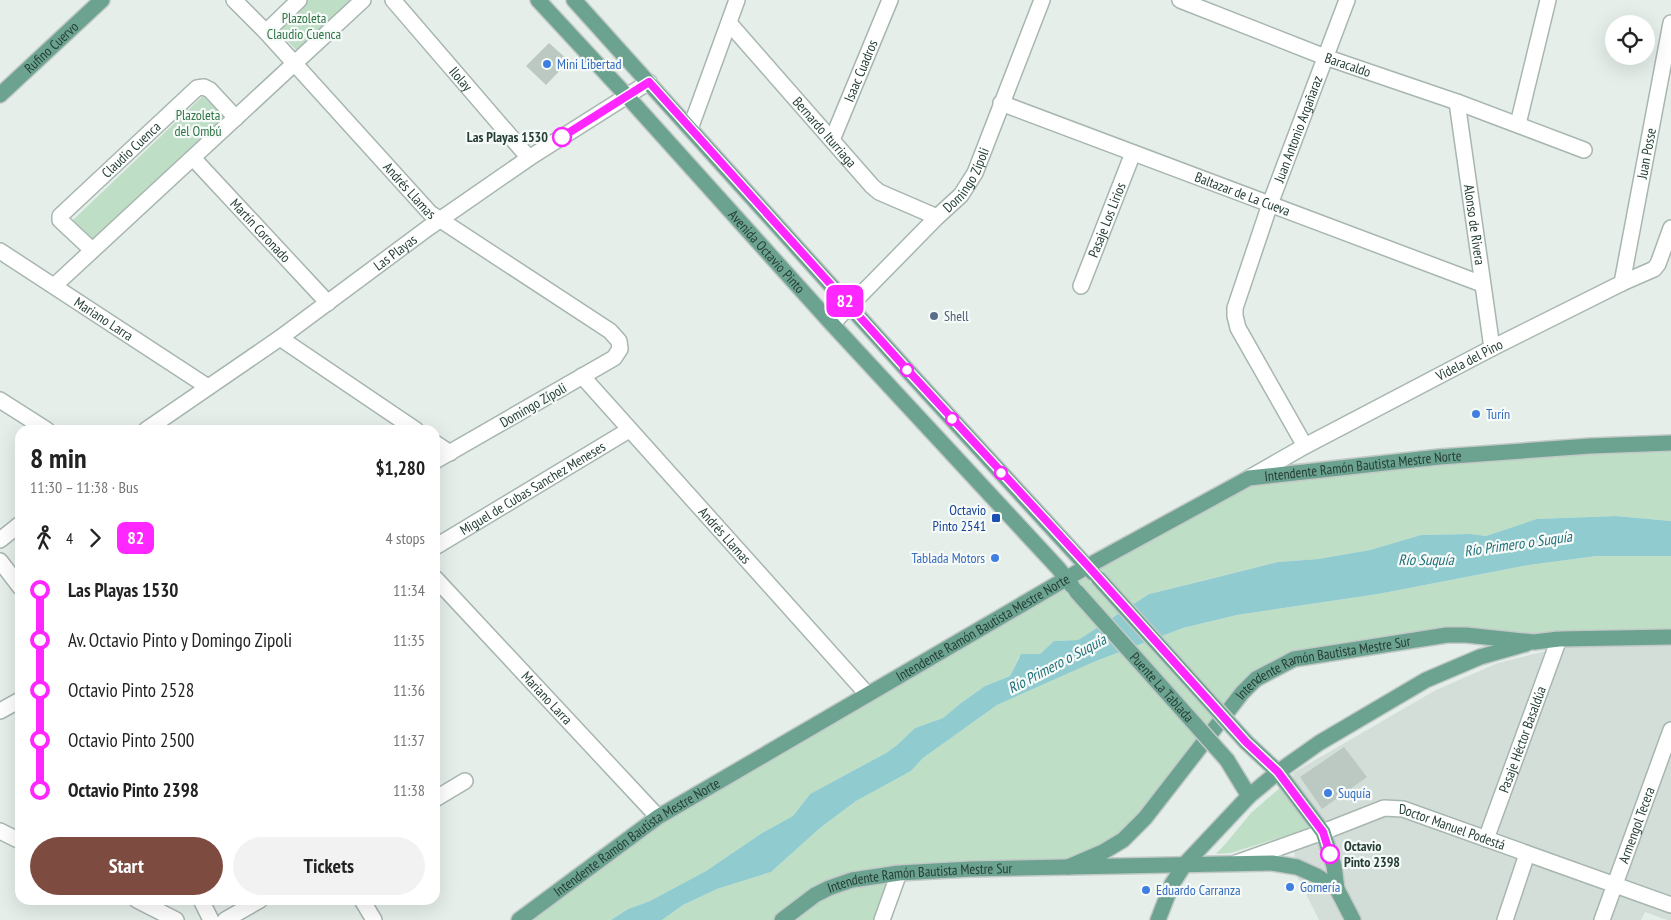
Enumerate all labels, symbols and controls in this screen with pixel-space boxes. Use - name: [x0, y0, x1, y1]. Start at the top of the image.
- park label: Plazoleta Claudio Cuenca: [267, 9, 341, 43]
- map controls: [1605, 15, 1655, 65]
- button: locate: [1605, 15, 1655, 65]
- street label: Rufino Cuervo: [20, 18, 82, 77]
- street label: Isaac Cuadros: [840, 37, 882, 104]
- street label: Baracaldo: [1322, 49, 1373, 81]
- place label: Mini Libertad: [557, 55, 622, 73]
- marker: Mini Libertad: [541, 58, 553, 70]
- street label: Ilolay: [445, 63, 477, 95]
- street label: Juan Antonio Argañaraz: [1270, 73, 1327, 186]
- street label: Bernardo Iturriaga: [789, 93, 860, 171]
- park label: Plazoleta del Ombú: [174, 106, 222, 140]
- street label: Claudio Cuenca: [98, 118, 164, 182]
- street label: Juan Posse: [1633, 126, 1660, 181]
- marker: Las Playas 1530: [552, 127, 572, 147]
- place label: Las Playas 1530: [467, 128, 548, 146]
- street label: Domingo Zípoli: [939, 145, 993, 216]
- street label: Andrés Llamas: [379, 158, 439, 223]
- street label: Baltazar de La Cueva: [1192, 168, 1293, 220]
- street label: Pasaje Los Lirios: [1084, 179, 1130, 260]
- street label: Alonso de Rivera: [1460, 183, 1489, 266]
- street label: Martín Coronado: [226, 195, 295, 266]
- street label: Avenida Octavio Pinto: [725, 206, 809, 297]
- street label: Las Playas: [370, 230, 421, 274]
- line badge: 82: [822, 285, 868, 317]
- text: 82: [836, 289, 854, 312]
- street label: Mariano Larra: [71, 293, 137, 345]
- place label: Shell: [944, 307, 969, 325]
- marker: Shell: [928, 310, 940, 322]
- street label: Videla del Pino: [1432, 335, 1506, 385]
- unlabelled marker: [900, 363, 914, 377]
- street label: Domingo Zípoli: [496, 379, 570, 431]
- place label: Turín: [1486, 405, 1510, 423]
- marker: Turín: [1470, 408, 1482, 420]
- unlabelled marker: [945, 412, 959, 426]
- street label: Miguel de Cubas Sanchez Meneses: [457, 437, 609, 539]
- text: 8 min: [30, 439, 87, 476]
- street label: Intendente Ramón Bautista Mestre Norte: [1264, 446, 1462, 485]
- text: $1,280: [375, 456, 425, 480]
- unlabelled marker: [994, 466, 1008, 480]
- text: 11:30 – 11:38 · Bus: [30, 477, 138, 497]
- place label: Octavio Pinto 2541: [933, 501, 986, 535]
- street label: Andrés Llamas: [695, 503, 755, 568]
- marker: Octavio Pinto 2541: [990, 512, 1002, 524]
- icon: walk: [30, 524, 58, 552]
- icon: forward: [81, 524, 109, 552]
- text: 82: [127, 526, 144, 549]
- water label: Río Primero o Suquía: [1463, 526, 1574, 560]
- text: 4: [66, 528, 73, 548]
- text: 4 stops: [385, 528, 425, 548]
- place label: Tablada Motors: [911, 549, 985, 567]
- water label: Río Suquía: [1398, 550, 1455, 569]
- marker: Tablada Motors: [989, 552, 1001, 564]
- street label: Intendente Ramón Bautista Mestre Norte: [893, 570, 1073, 685]
- text: Las Playas 1530: [68, 578, 178, 602]
- text: 11:34: [393, 580, 425, 600]
- text: Av. Octavio Pinto y Domingo Zipoli: [68, 628, 292, 652]
- water label: Río Primero o Suquía: [1004, 629, 1110, 697]
- text: 11:35: [393, 630, 425, 650]
- street label: Intendente Ramón Bautista Mestre Sur: [1231, 632, 1412, 703]
- street label: Puente La Tablada: [1126, 649, 1198, 726]
- street label: Mariano Larra: [518, 667, 576, 728]
- text: Octavio Pinto 2528: [68, 678, 194, 702]
- text: 11:36: [393, 680, 425, 700]
- street label: Pasaje Héctor Basaldúa: [1495, 684, 1550, 795]
- text: Octavio Pinto 2500: [68, 728, 194, 752]
- text: 11:37: [393, 730, 425, 750]
- street label: Intendente Ramón Bautista Mestre Norte: [550, 774, 723, 900]
- text: Octavio Pinto 2398: [68, 778, 199, 802]
- text: 11:38: [393, 780, 425, 800]
- place label: Suquía: [1338, 784, 1371, 802]
- street label: Armengol Tecera: [1614, 784, 1659, 866]
- marker: Suquía: [1322, 787, 1334, 799]
- street label: Doctor Manuel Podestá: [1399, 800, 1508, 854]
- button: Start: [30, 837, 223, 895]
- button: Tickets: [233, 837, 425, 895]
- place label: Octavio Pinto 2398: [1344, 837, 1400, 871]
- marker: Octavio Pinto 2398: [1320, 844, 1340, 864]
- street label: Intendente Ramón Bautista Mestre Sur: [825, 859, 1013, 897]
- place label: Gomería: [1300, 878, 1340, 896]
- place label: Eduardo Carranza: [1156, 881, 1241, 899]
- marker: Gomería: [1284, 881, 1296, 893]
- marker: Eduardo Carranza: [1140, 884, 1152, 896]

